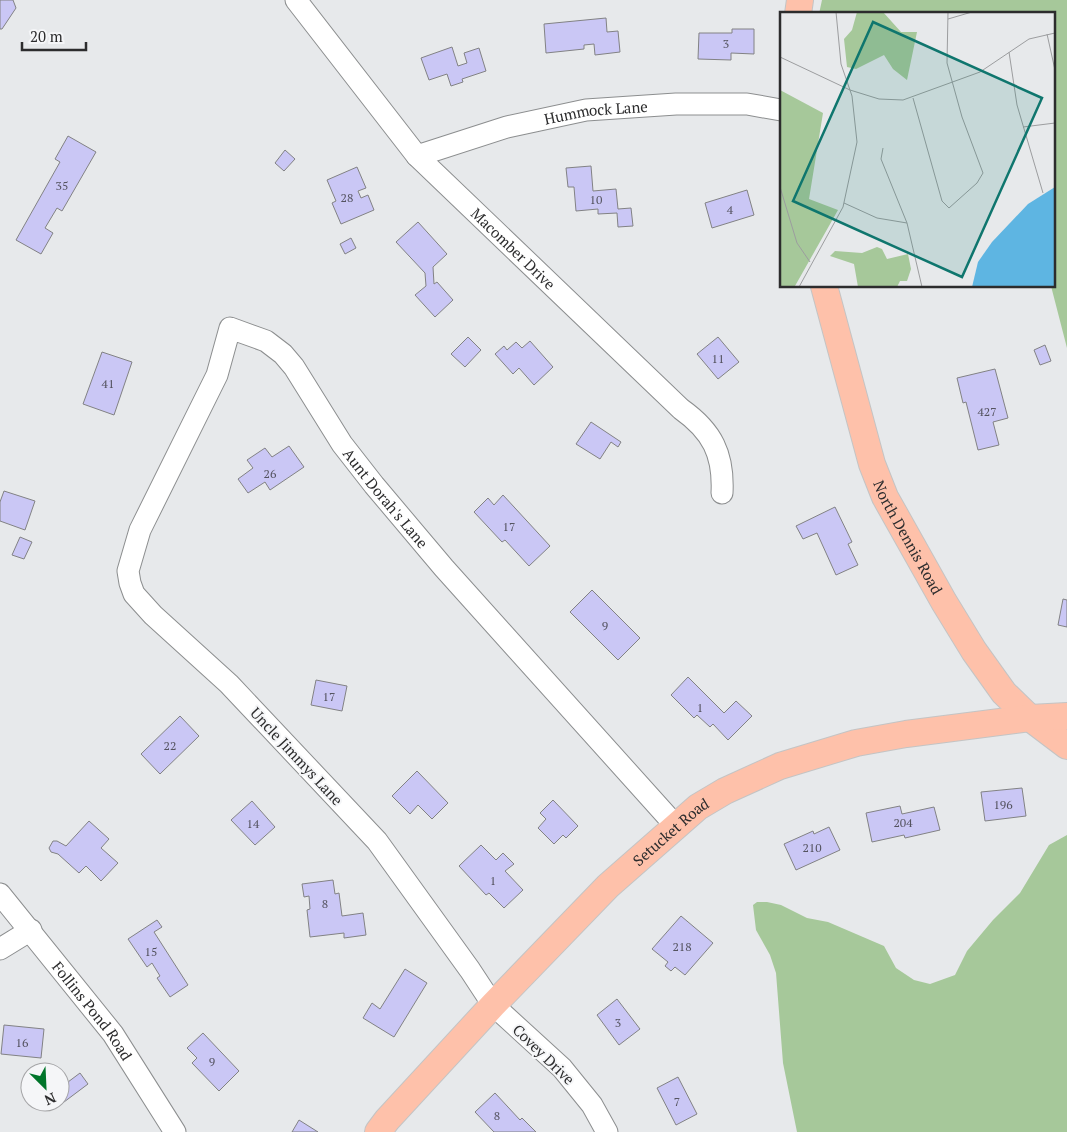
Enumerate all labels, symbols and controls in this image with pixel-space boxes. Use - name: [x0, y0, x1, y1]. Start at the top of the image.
- inset map: [780, 12, 1054, 288]
- scale bar: [22, 20, 86, 52]
- text: 20 m: [30, 26, 63, 46]
- house number: 3: [723, 36, 729, 51]
- street label: Hummock Lane: [542, 96, 648, 129]
- house number: 35: [56, 178, 68, 193]
- house number: 28: [341, 190, 353, 205]
- house number: 10: [590, 192, 602, 207]
- house number: 4: [727, 202, 734, 217]
- street label: Macomber Drive: [467, 203, 560, 294]
- house number: 11: [712, 351, 724, 366]
- house number: 41: [102, 376, 114, 391]
- house number: 427: [977, 404, 997, 419]
- street label: Aunt Dorah's Lane: [339, 444, 433, 552]
- house number: 26: [264, 466, 277, 481]
- street label: North Dennis Road: [869, 477, 948, 598]
- house number: 17: [503, 519, 515, 534]
- house number: 9: [602, 618, 608, 633]
- house number: 17: [323, 689, 335, 704]
- house number: 1: [697, 700, 703, 715]
- street label: Uncle Jimmys Lane: [246, 703, 348, 809]
- house number: 22: [164, 738, 176, 753]
- street label: Setucket Road: [628, 793, 712, 870]
- house number: 196: [993, 797, 1013, 812]
- house number: 204: [893, 815, 913, 830]
- house number: 14: [247, 816, 260, 831]
- house number: 210: [802, 840, 822, 855]
- house number: 1: [490, 873, 496, 888]
- house number: 8: [322, 896, 328, 911]
- house number: 218: [672, 939, 692, 954]
- house number: 15: [145, 944, 157, 959]
- street label: Follins Pond Road: [48, 957, 137, 1064]
- house number: 3: [615, 1015, 621, 1030]
- street label: Covey Drive: [509, 1019, 579, 1089]
- house number: 16: [16, 1035, 29, 1050]
- house number: 9: [209, 1054, 215, 1069]
- north arrow: [20, 1062, 70, 1112]
- text: N: [41, 1088, 59, 1110]
- house number: 7: [674, 1094, 680, 1109]
- house number: 8: [494, 1108, 500, 1123]

